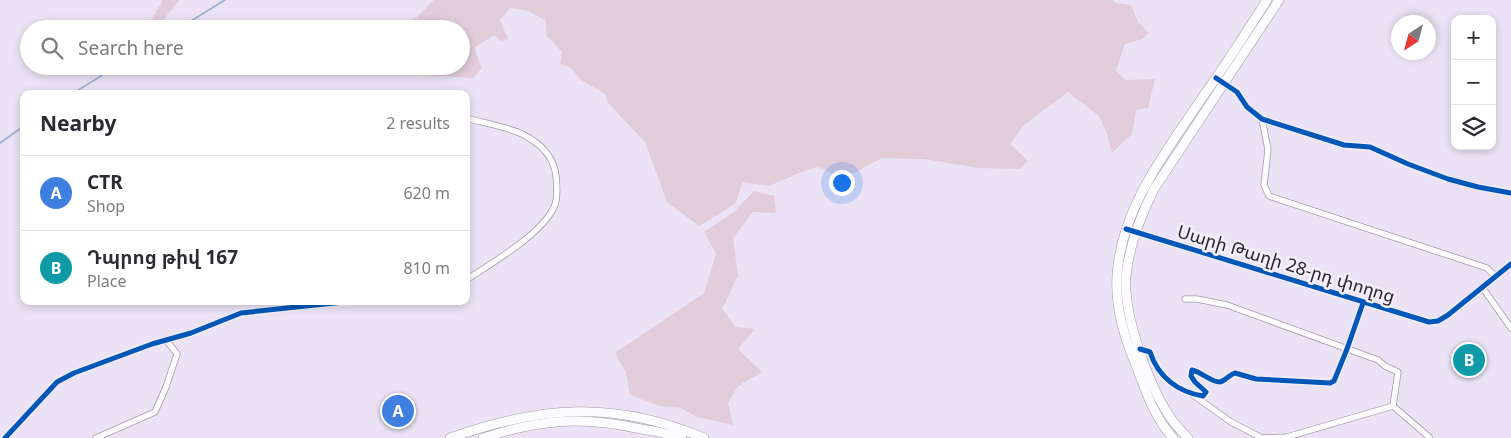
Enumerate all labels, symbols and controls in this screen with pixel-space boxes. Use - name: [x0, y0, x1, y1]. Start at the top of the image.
- north arrow: [1391, 15, 1436, 60]
- map controls: [1451, 15, 1496, 150]
- button: +: [1451, 15, 1496, 60]
- search box: [20, 20, 470, 75]
- icon: search: [38, 34, 66, 62]
- text: Search here: [78, 35, 184, 61]
- button: −: [1451, 60, 1496, 105]
- button: layers: [1451, 105, 1496, 150]
- text: Nearby: [40, 109, 116, 137]
- text: 2 results: [386, 112, 450, 134]
- text: CTR: [87, 169, 123, 195]
- your location: [829, 170, 855, 196]
- text: A: [50, 182, 62, 204]
- text: 620 m: [403, 182, 450, 204]
- text: Shop: [87, 195, 125, 217]
- street label: Սարի Թաղի 28-րդ փողոց: [1175, 218, 1398, 308]
- text: Դպրոց թիվ 167: [87, 244, 238, 270]
- text: B: [51, 257, 61, 279]
- text: 810 m: [403, 257, 450, 279]
- text: Place: [87, 270, 127, 292]
- pin: B: [1453, 341, 1485, 379]
- pin: A: [382, 392, 414, 430]

